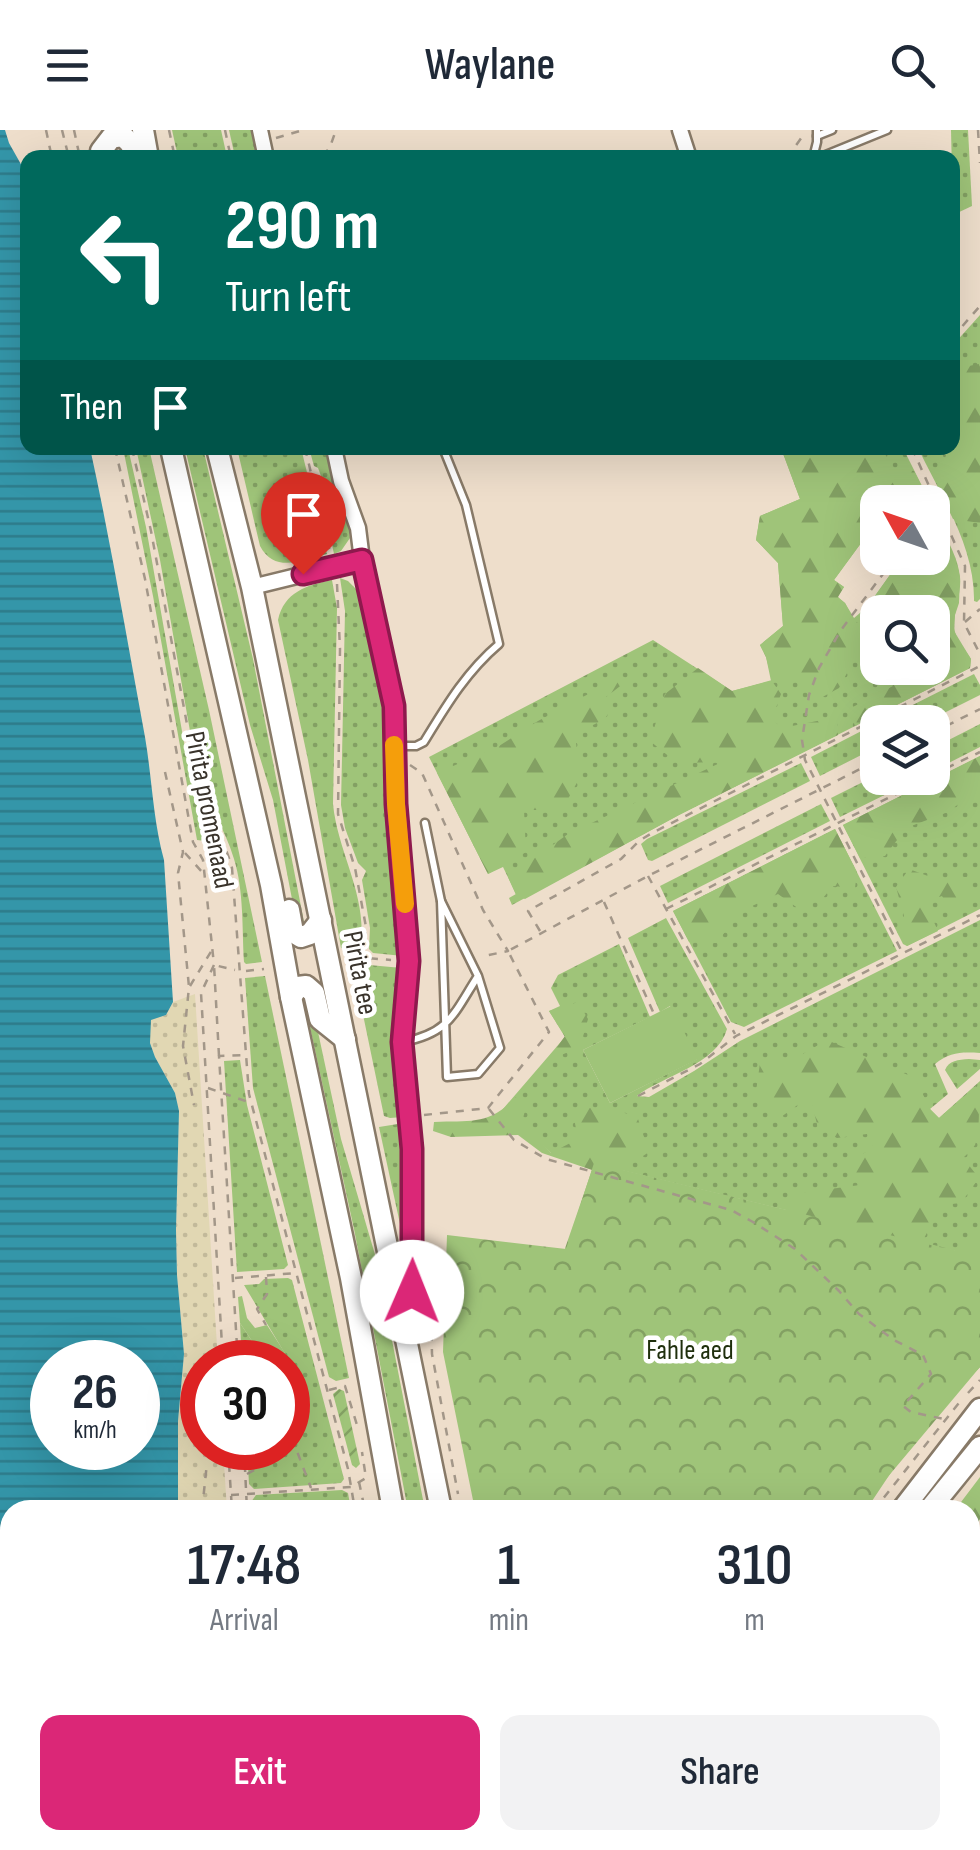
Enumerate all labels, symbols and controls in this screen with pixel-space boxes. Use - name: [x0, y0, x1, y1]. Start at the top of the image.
- icon: menu: [40, 38, 95, 93]
- text: Waylane: [425, 38, 555, 93]
- icon: search: [885, 38, 940, 93]
- text: 290 m: [225, 185, 380, 269]
- icon: left: [60, 190, 190, 320]
- text: Turn left: [225, 270, 351, 325]
- icon: arrive: [143, 380, 198, 435]
- text: Then: [60, 385, 123, 430]
- pin: [261, 472, 346, 575]
- north arrow: [860, 485, 950, 575]
- map controls: [860, 485, 950, 795]
- icon: arrive: [276, 487, 331, 542]
- button: search: [860, 595, 950, 685]
- button: layers: [860, 705, 950, 795]
- street label: Pirita promenaad: [178, 729, 240, 891]
- street label: Pirita tee: [336, 928, 384, 1018]
- position arrow: [360, 1240, 464, 1344]
- park label: Fahle aed: [646, 1334, 734, 1367]
- speed limit sign: 30: [180, 1340, 310, 1470]
- text: 26: [72, 1363, 118, 1423]
- text: km/h: [73, 1415, 117, 1446]
- text: 17:48: [187, 1530, 301, 1602]
- text: 1: [498, 1530, 520, 1602]
- text: 310: [716, 1530, 793, 1602]
- text: Arrival: [210, 1601, 279, 1640]
- text: min: [489, 1601, 529, 1640]
- text: m: [744, 1601, 765, 1640]
- button: Exit: [40, 1715, 480, 1830]
- button: Share: [500, 1715, 940, 1830]

